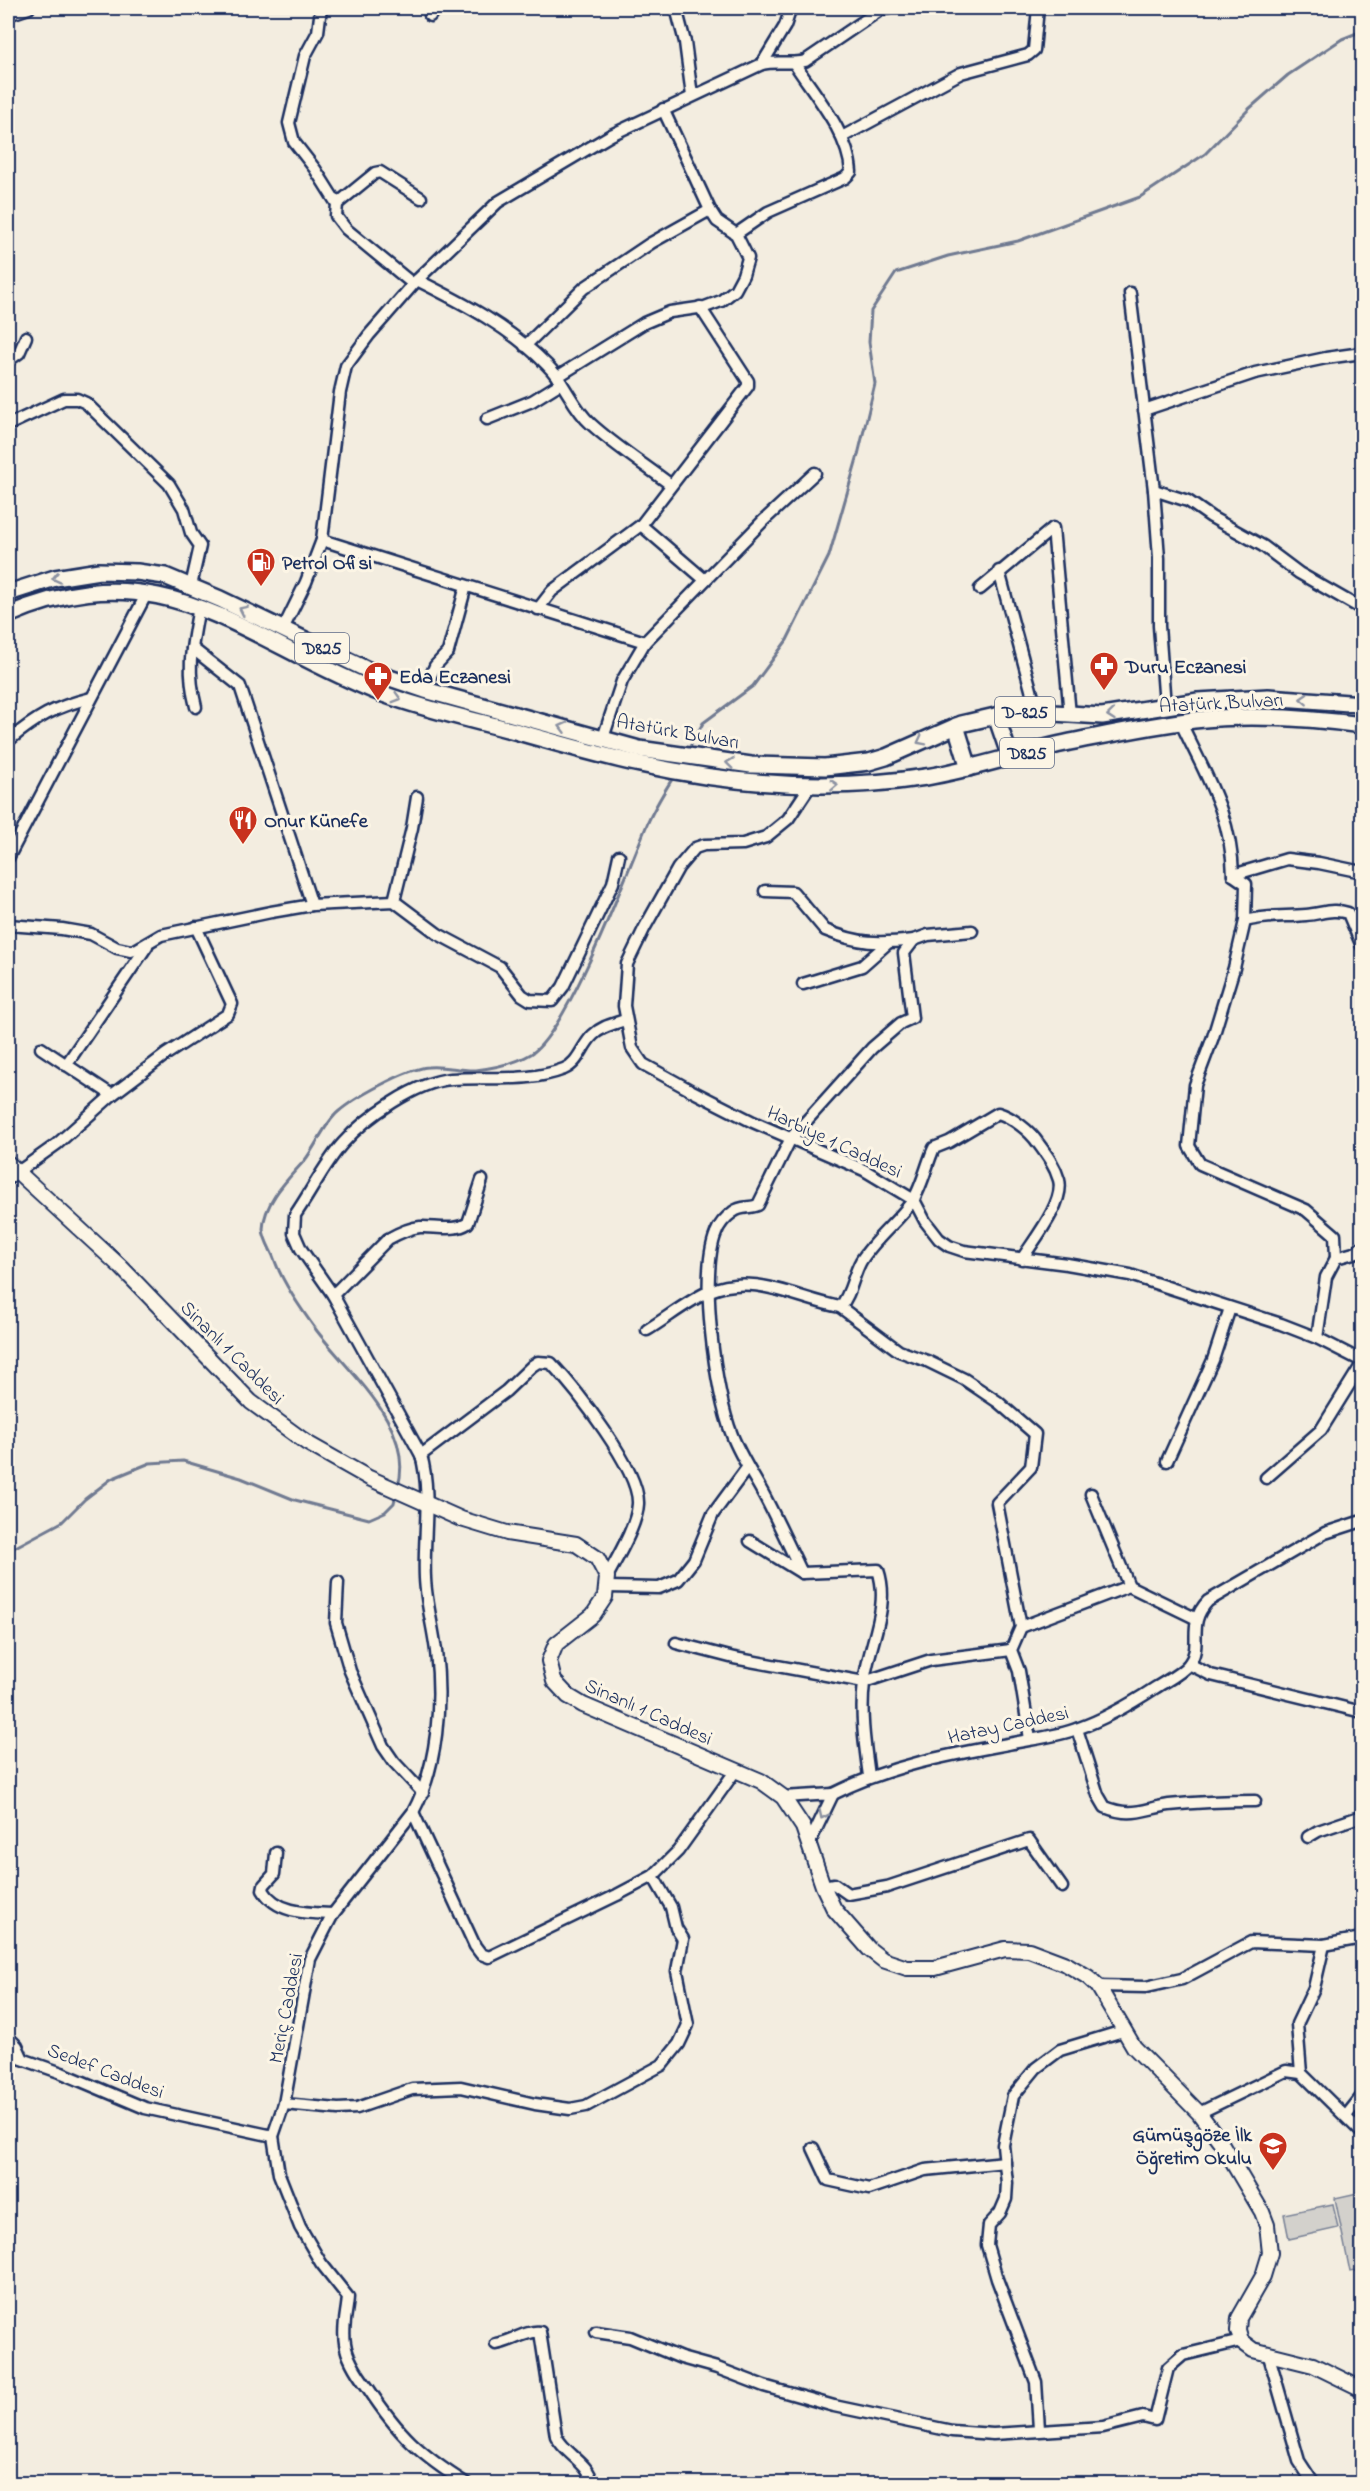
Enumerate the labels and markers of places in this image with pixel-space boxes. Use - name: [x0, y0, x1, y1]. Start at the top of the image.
- fuel station icon: Petrol Ofisi: [245, 546, 277, 588]
- place label: Petrol Ofisi: [282, 550, 373, 579]
- pharmacy icon: Duru Eczanesi: [1088, 650, 1120, 692]
- place label: Duru Eczanesi: [1124, 654, 1247, 683]
- pharmacy icon: Eda Eczanesi: [362, 660, 394, 702]
- place label: Eda Eczanesi: [399, 664, 511, 693]
- restaurant icon: Onur Künefe: [227, 804, 259, 846]
- place label: Onur Künefe: [264, 808, 369, 837]
- place label: Gümüşgöze İlk Öğretim Okulu: [1132, 2122, 1253, 2175]
- school or university icon: Gümüşgöze İlk Öğretim Okulu: [1257, 2130, 1289, 2172]

